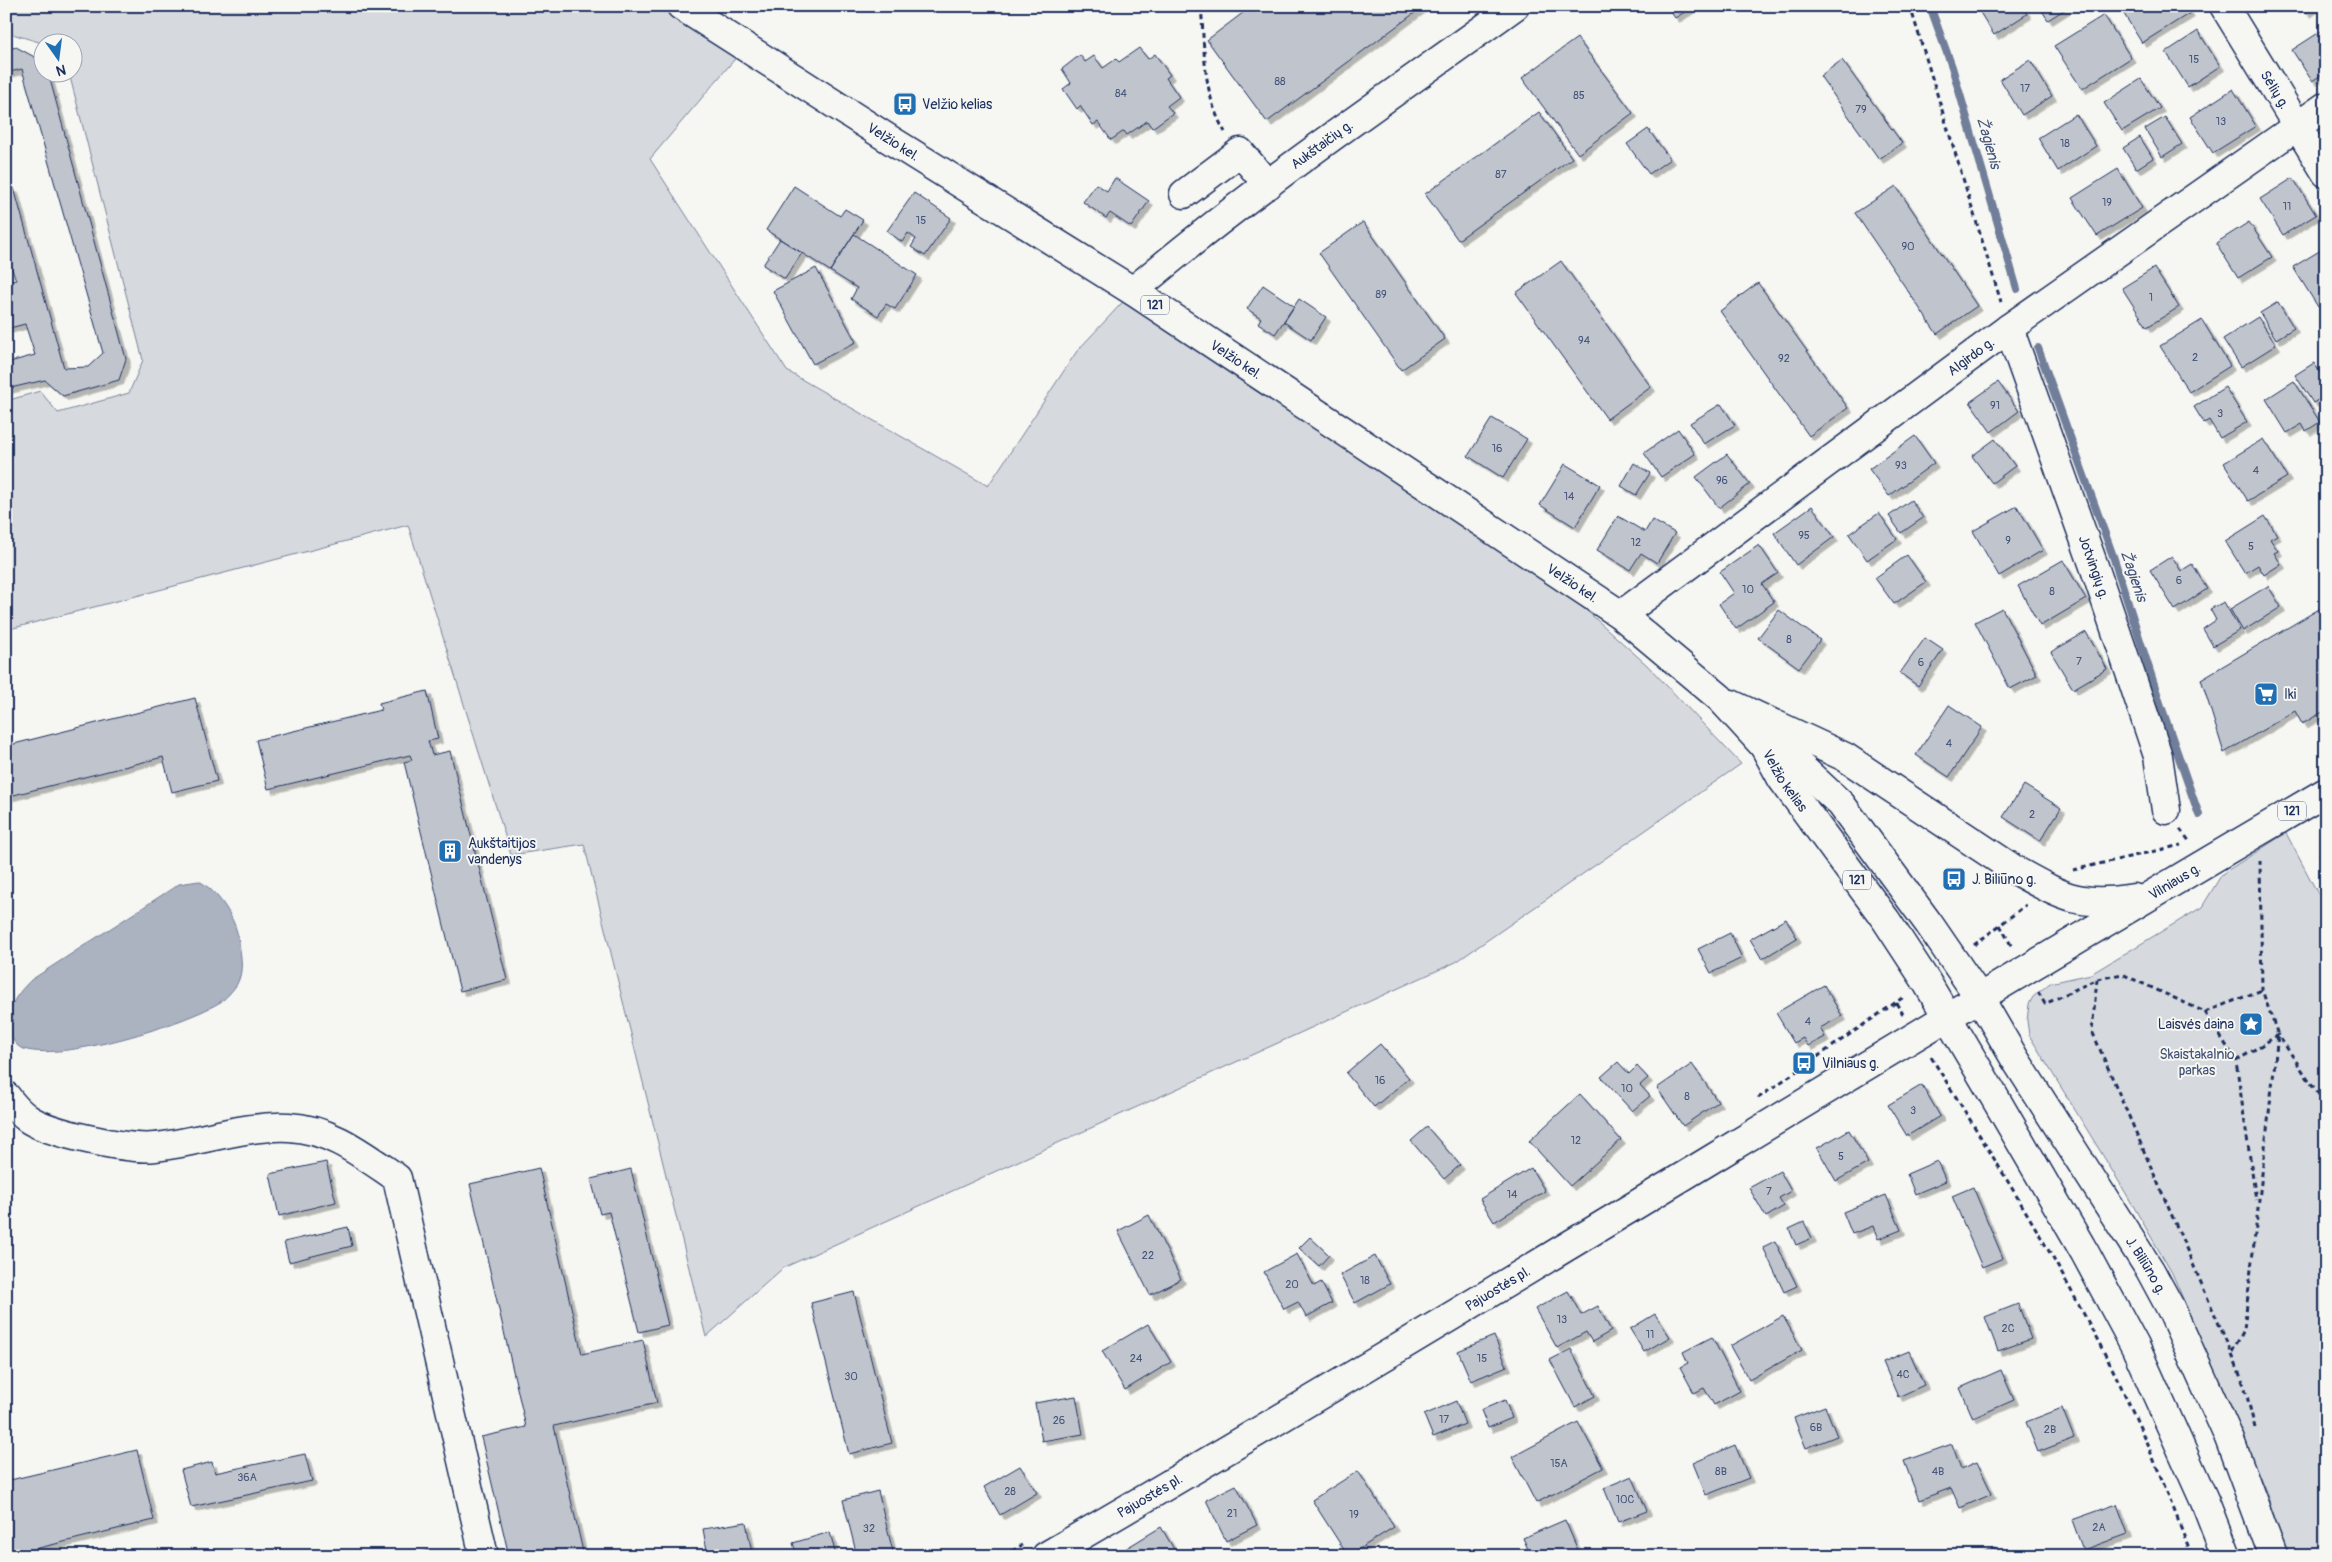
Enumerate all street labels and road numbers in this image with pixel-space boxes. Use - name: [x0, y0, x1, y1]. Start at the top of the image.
- street label: Sėlių g.: [2256, 68, 2293, 112]
- street label: Aukštaičių g.: [1288, 117, 1356, 173]
- street label: Velžio kel.: [864, 119, 922, 165]
- road number: 121: [1141, 296, 1169, 314]
- street label: Algirdo g.: [1944, 334, 1998, 380]
- street label: Velžio kel.: [1207, 337, 1265, 383]
- street label: Jotvingių g.: [2075, 533, 2113, 602]
- street label: Velžio kel.: [1543, 560, 1601, 606]
- street label: Velžio kelias: [1759, 747, 1812, 816]
- road number: 121: [2278, 801, 2306, 820]
- street label: Vilniaus g.: [2146, 860, 2204, 903]
- road number: 121: [1843, 870, 1871, 890]
- street label: J. Biliūno g.: [2122, 1234, 2170, 1298]
- street label: Pajuostės pl.: [1462, 1263, 1534, 1315]
- street label: Pajuostės pl.: [1114, 1470, 1186, 1522]

